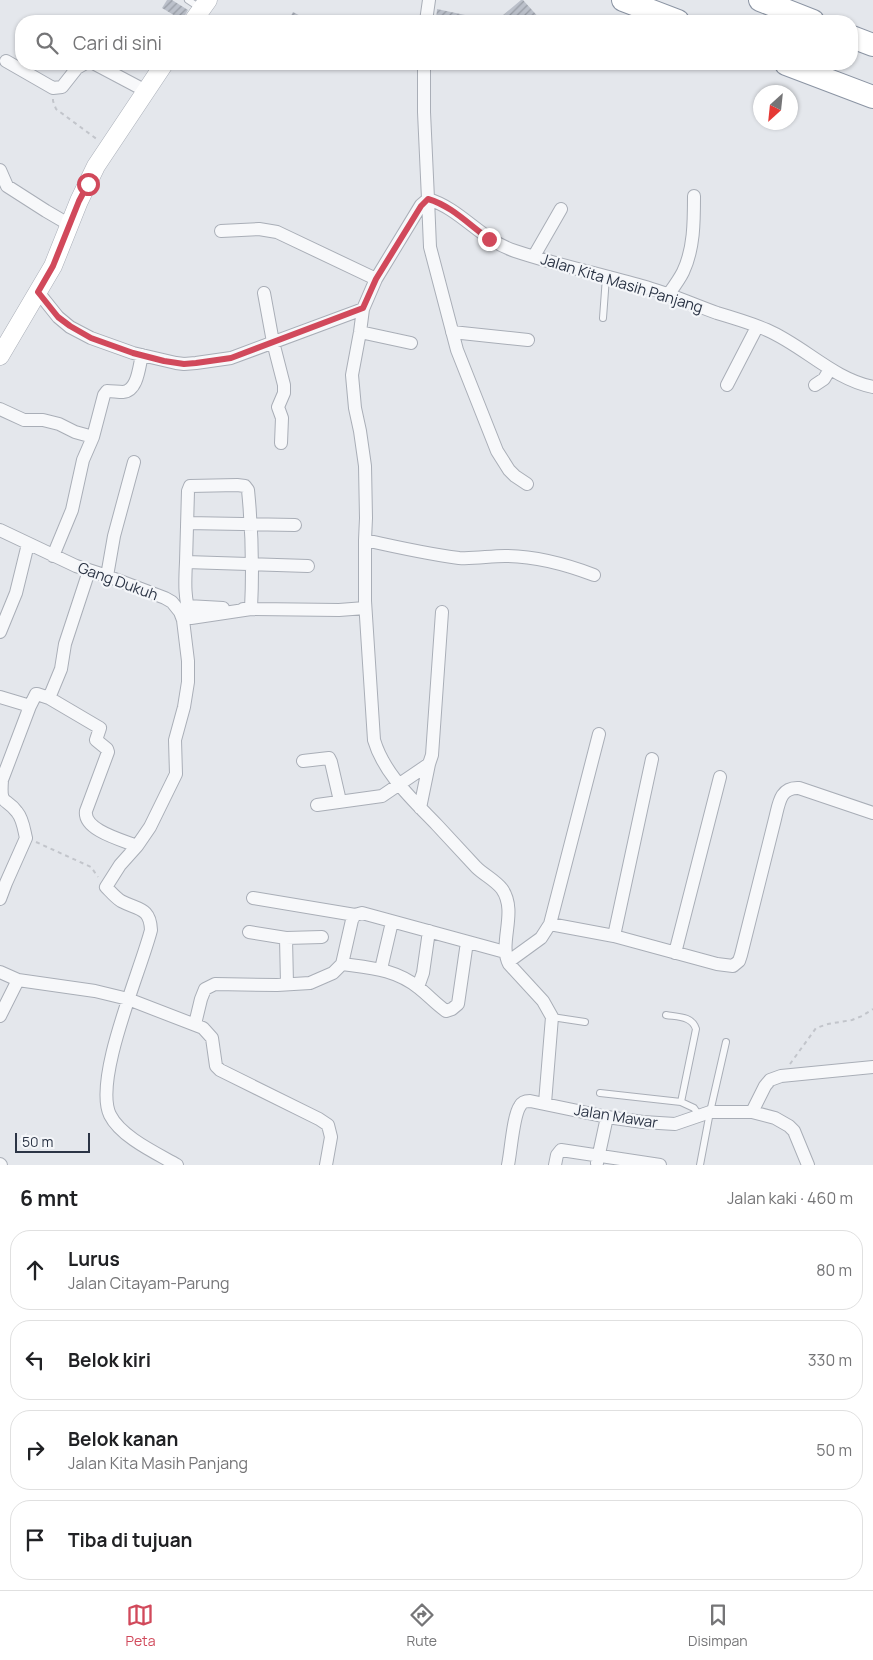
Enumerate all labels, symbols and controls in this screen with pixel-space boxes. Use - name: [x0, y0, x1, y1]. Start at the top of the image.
- search box: [15, 15, 858, 70]
- icon: search: [33, 29, 61, 57]
- text: Cari di sini: [73, 30, 162, 56]
- north arrow: [753, 85, 798, 130]
- route start: [77, 173, 100, 196]
- route end: [478, 228, 501, 251]
- street label: Jalan Kita Masih Panjang: [538, 248, 706, 318]
- street label: Gang Dukuh: [75, 557, 161, 605]
- street label: Jalan Mawar: [573, 1099, 660, 1133]
- scale bar: [15, 1130, 90, 1153]
- text: 50 m: [22, 1132, 53, 1151]
- text: 6 mnt: [20, 1184, 78, 1212]
- text: Jalan kaki · 460 m: [727, 1187, 853, 1209]
- text: Lurus: [68, 1246, 120, 1272]
- icon: ahead: [21, 1256, 49, 1284]
- text: 80 m: [816, 1259, 852, 1281]
- text: Jalan Citayam-Parung: [68, 1272, 229, 1294]
- icon: left: [21, 1346, 49, 1374]
- text: Belok kiri: [68, 1347, 151, 1373]
- text: 330 m: [808, 1349, 852, 1371]
- text: Belok kanan: [68, 1426, 178, 1452]
- icon: right: [21, 1436, 49, 1464]
- text: 50 m: [816, 1439, 852, 1461]
- text: Jalan Kita Masih Panjang: [68, 1452, 248, 1474]
- icon: arrive: [21, 1526, 49, 1554]
- text: Tiba di tujuan: [68, 1527, 192, 1553]
- tab: Peta: [125, 1601, 155, 1650]
- tab: Rute: [406, 1601, 437, 1650]
- tab: Disimpan: [688, 1601, 748, 1650]

